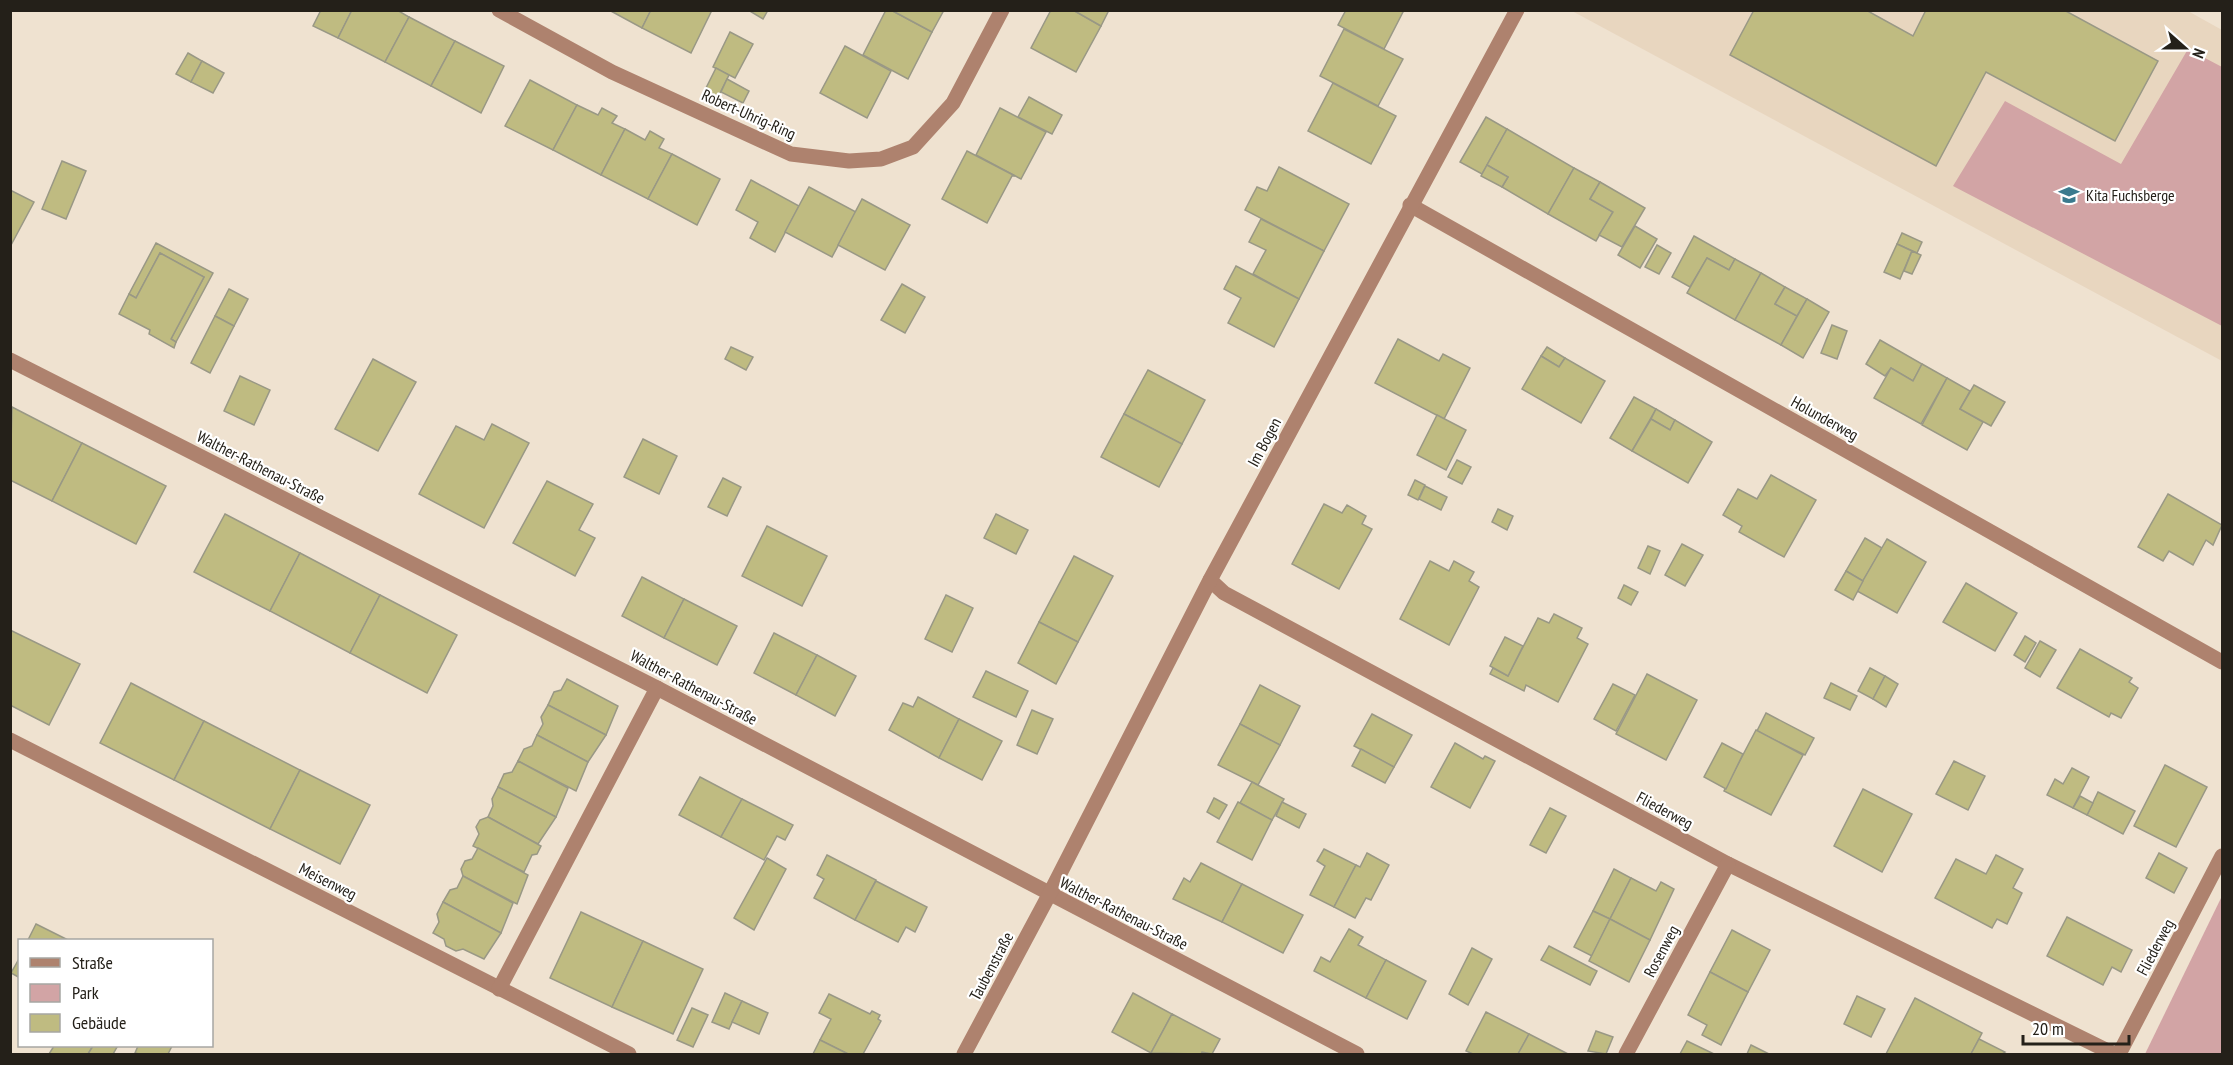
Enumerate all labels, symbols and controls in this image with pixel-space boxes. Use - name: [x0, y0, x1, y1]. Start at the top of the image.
- north arrow: [2155, 18, 2215, 78]
- text: N: [2188, 46, 2210, 61]
- street label: Robert-Uhrig-Ring: [699, 84, 799, 144]
- school or university icon: Kita Fuchsberge: [2057, 183, 2081, 207]
- place label: Kita Fuchsberge: [2086, 185, 2175, 205]
- street label: Holunderweg: [1788, 391, 1862, 445]
- street label: Im Bogen: [1243, 414, 1285, 470]
- street label: Walther-Rathenau-Straße: [194, 426, 328, 508]
- street label: Walther-Rathenau-Straße: [627, 645, 761, 729]
- street label: Fliederweg: [1633, 787, 1697, 833]
- street label: Meisenweg: [296, 858, 360, 904]
- street label: Walther-Rathenau-Straße: [1057, 872, 1191, 954]
- street label: Fliederweg: [2132, 915, 2178, 979]
- street label: Rosenweg: [1639, 922, 1683, 980]
- street label: Taubenstraße: [965, 928, 1017, 1004]
- legend: [18, 939, 213, 1047]
- text: Straße: [72, 951, 113, 974]
- text: Park: [72, 981, 99, 1004]
- scale bar: [2023, 1008, 2130, 1046]
- text: Gebäude: [72, 1011, 126, 1034]
- text: 20 m: [2032, 1017, 2064, 1040]

